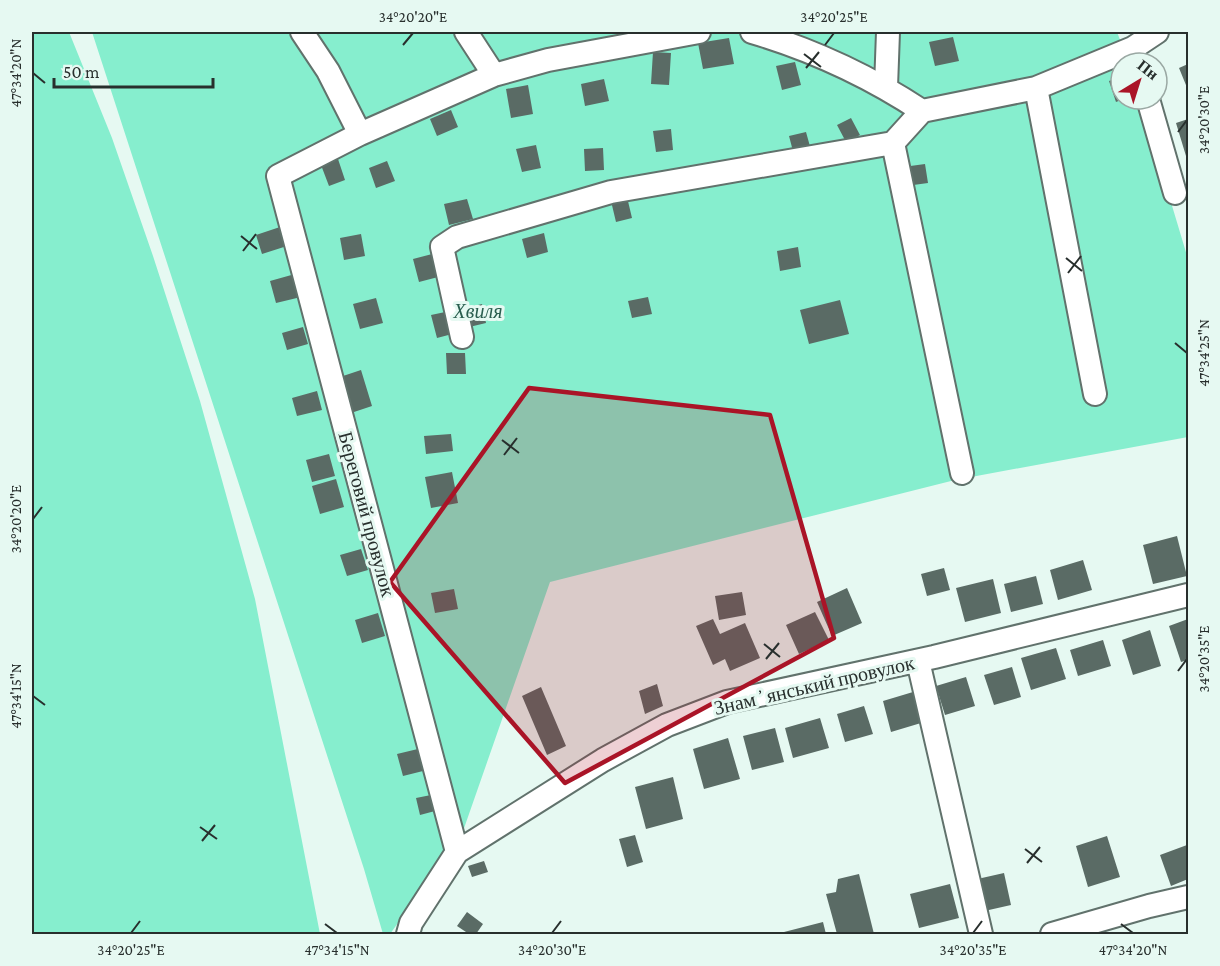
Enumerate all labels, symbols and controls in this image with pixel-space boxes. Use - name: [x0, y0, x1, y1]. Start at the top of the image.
- text: 34°20'20"E: [379, 9, 447, 25]
- text: 34°20'25"E: [800, 9, 868, 25]
- text: 47°34'20"N: [8, 38, 24, 107]
- scale bar: [54, 51, 213, 89]
- north arrow: [1109, 51, 1169, 111]
- text: Пн: [1134, 56, 1162, 83]
- text: 50 m: [63, 62, 100, 82]
- text: 34°20'30"E: [1196, 86, 1212, 154]
- park label: Хвиля: [453, 300, 502, 322]
- text: 47°34'25"N: [1196, 319, 1212, 387]
- street label: Береговий провулок: [333, 429, 400, 599]
- text: 34°20'20"E: [8, 485, 24, 553]
- text: 34°20'35"E: [1196, 626, 1212, 692]
- street label: Знамʼянський провулок: [712, 651, 917, 720]
- text: 47°34'15"N: [8, 663, 24, 729]
- text: 34°20'25"E: [97, 942, 165, 958]
- text: 47°34'15"N: [304, 942, 370, 958]
- text: 34°20'30"E: [518, 942, 586, 958]
- text: 34°20'35"E: [940, 942, 1006, 958]
- text: 47°34'20"N: [1099, 942, 1168, 958]

